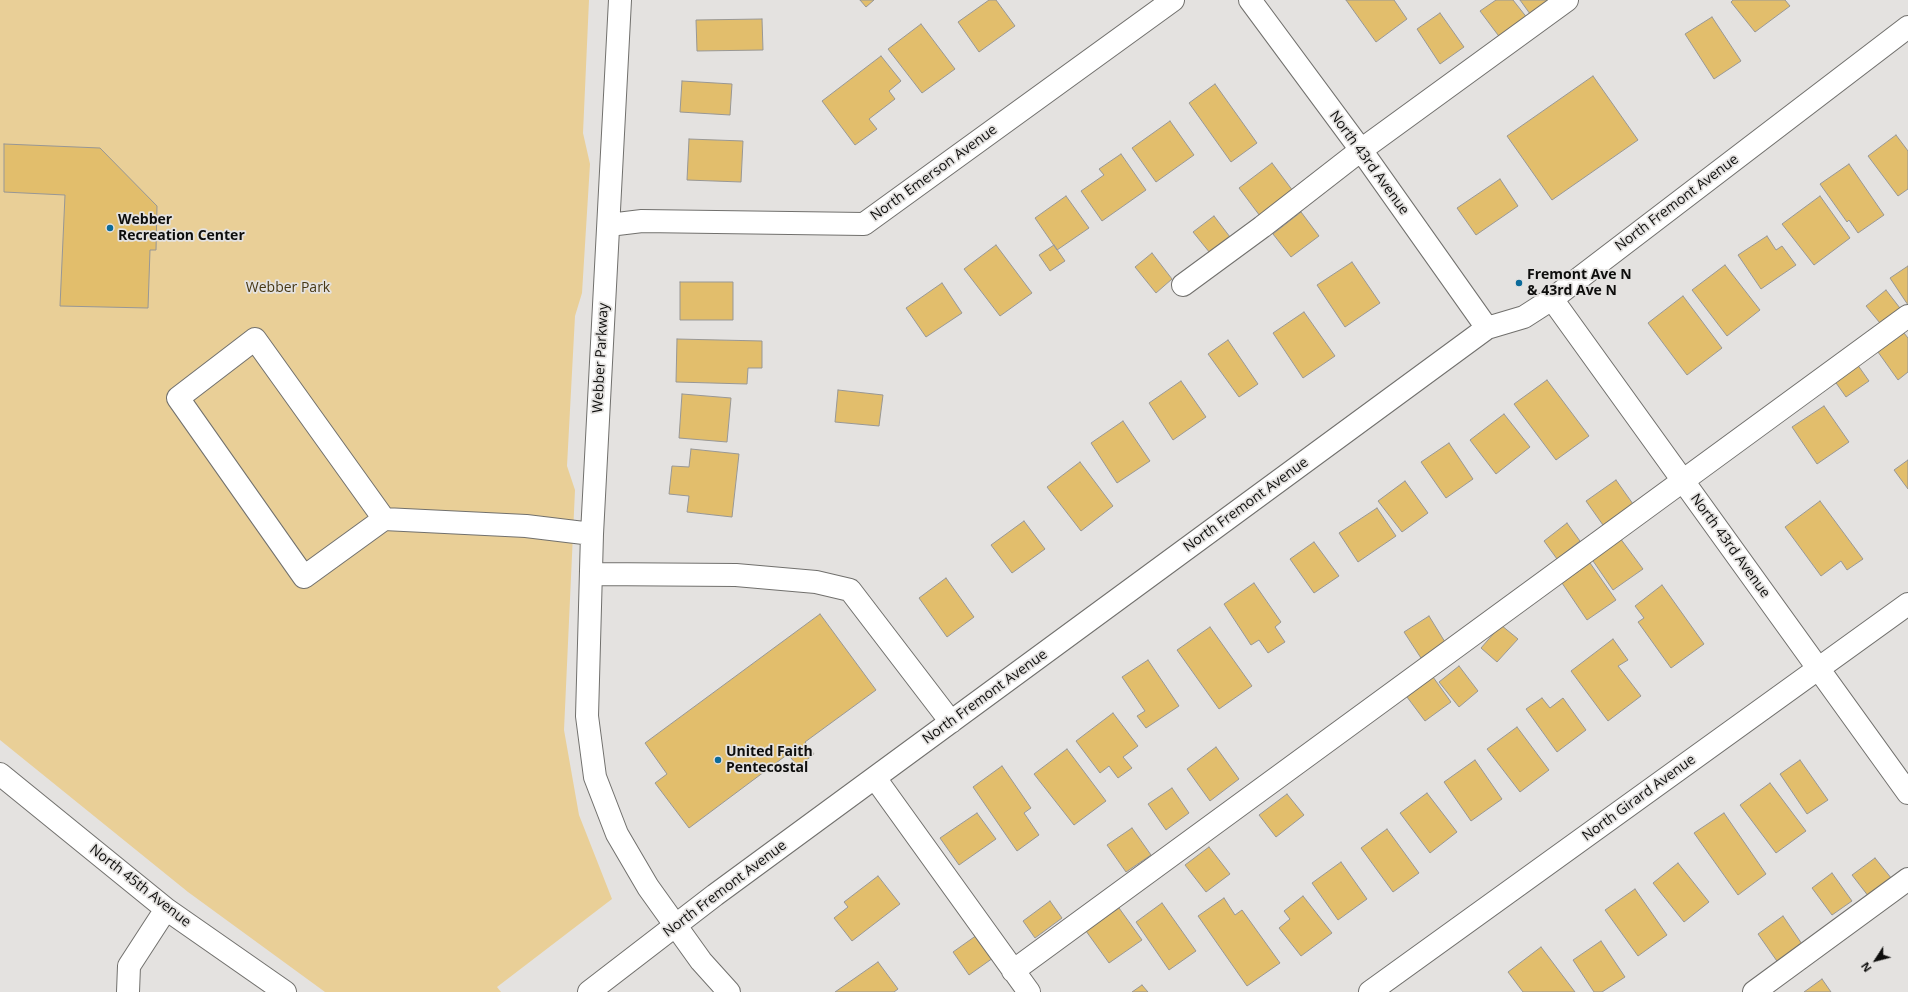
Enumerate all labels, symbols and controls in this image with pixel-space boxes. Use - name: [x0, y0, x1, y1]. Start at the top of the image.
- street label: North 43rd Avenue: [1326, 108, 1412, 218]
- street label: North Emerson Avenue: [867, 121, 1001, 225]
- street label: North Fremont Avenue: [1612, 151, 1742, 255]
- place label: Webber Recreation Center: [118, 212, 245, 244]
- marker: Webber Recreation Center: [105, 223, 115, 233]
- place label: Fremont Ave N & 43rd Ave N: [1527, 267, 1632, 300]
- marker: Fremont Ave N & 43rd Ave N: [1514, 278, 1524, 288]
- park label: Webber Park: [246, 280, 330, 296]
- street label: Webber Parkway: [590, 303, 612, 413]
- street label: North Fremont Avenue: [1180, 454, 1312, 556]
- street label: North 43rd Avenue: [1687, 491, 1773, 601]
- street label: North Fremont Avenue: [919, 646, 1051, 748]
- place label: United Faith Pentecostal: [726, 744, 813, 776]
- street label: North Girard Avenue: [1579, 751, 1699, 845]
- marker: United Faith Pentecostal: [713, 755, 723, 765]
- street label: North Fremont Avenue: [660, 837, 790, 941]
- street label: North 45th Avenue: [86, 841, 194, 931]
- north arrow: [1856, 940, 1896, 980]
- text: N: [1857, 959, 1875, 975]

